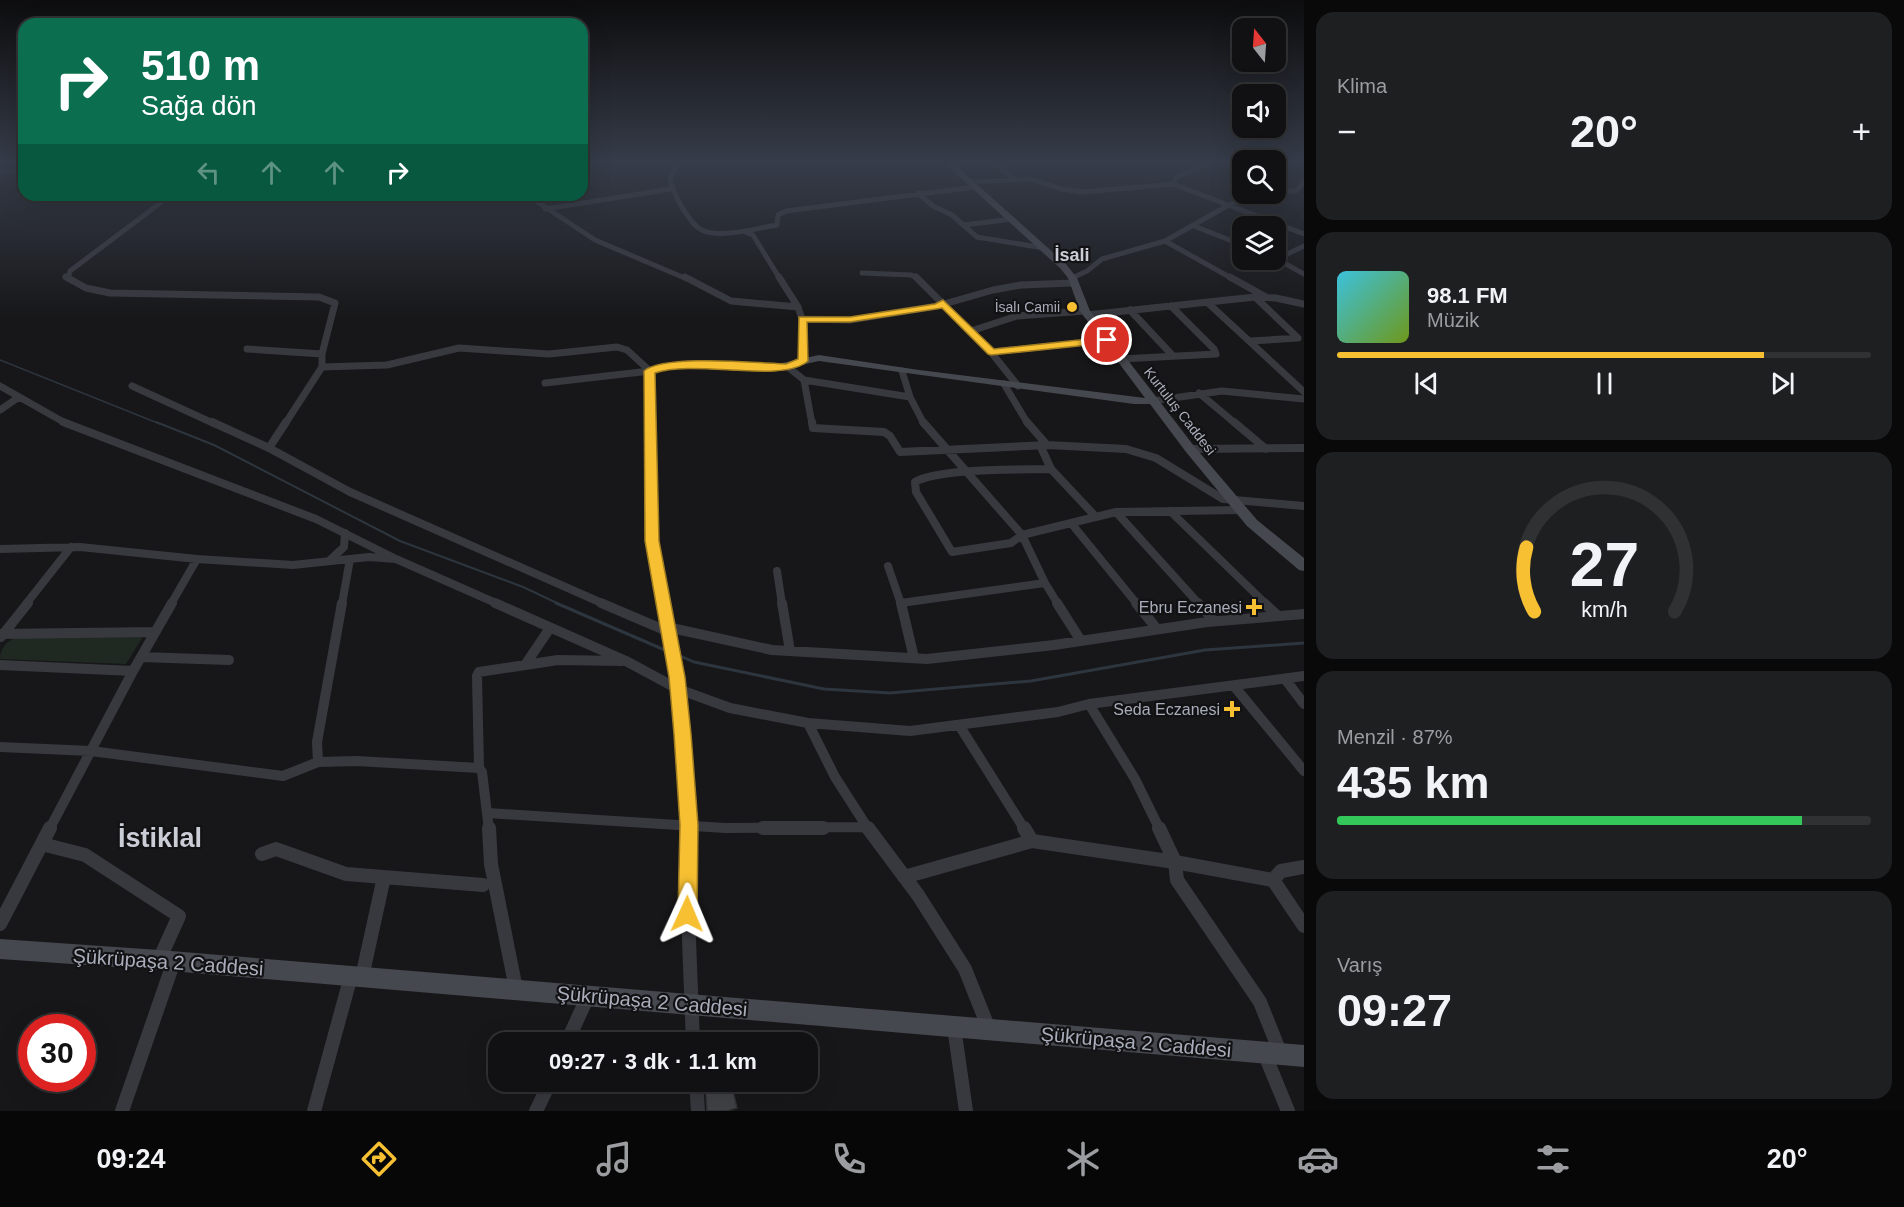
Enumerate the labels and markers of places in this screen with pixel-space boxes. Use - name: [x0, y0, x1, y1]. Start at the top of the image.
- place label: İsalı Camii: [995, 298, 1060, 315]
- marker: İsalı Camii: [1065, 300, 1079, 314]
- pin: [1081, 314, 1132, 365]
- place label: Ebru Eczanesi: [1139, 599, 1242, 616]
- marker: Ebru Eczanesi: [1247, 600, 1261, 614]
- place label: Seda Eczanesi: [1113, 701, 1220, 718]
- marker: Seda Eczanesi: [1225, 702, 1239, 716]

